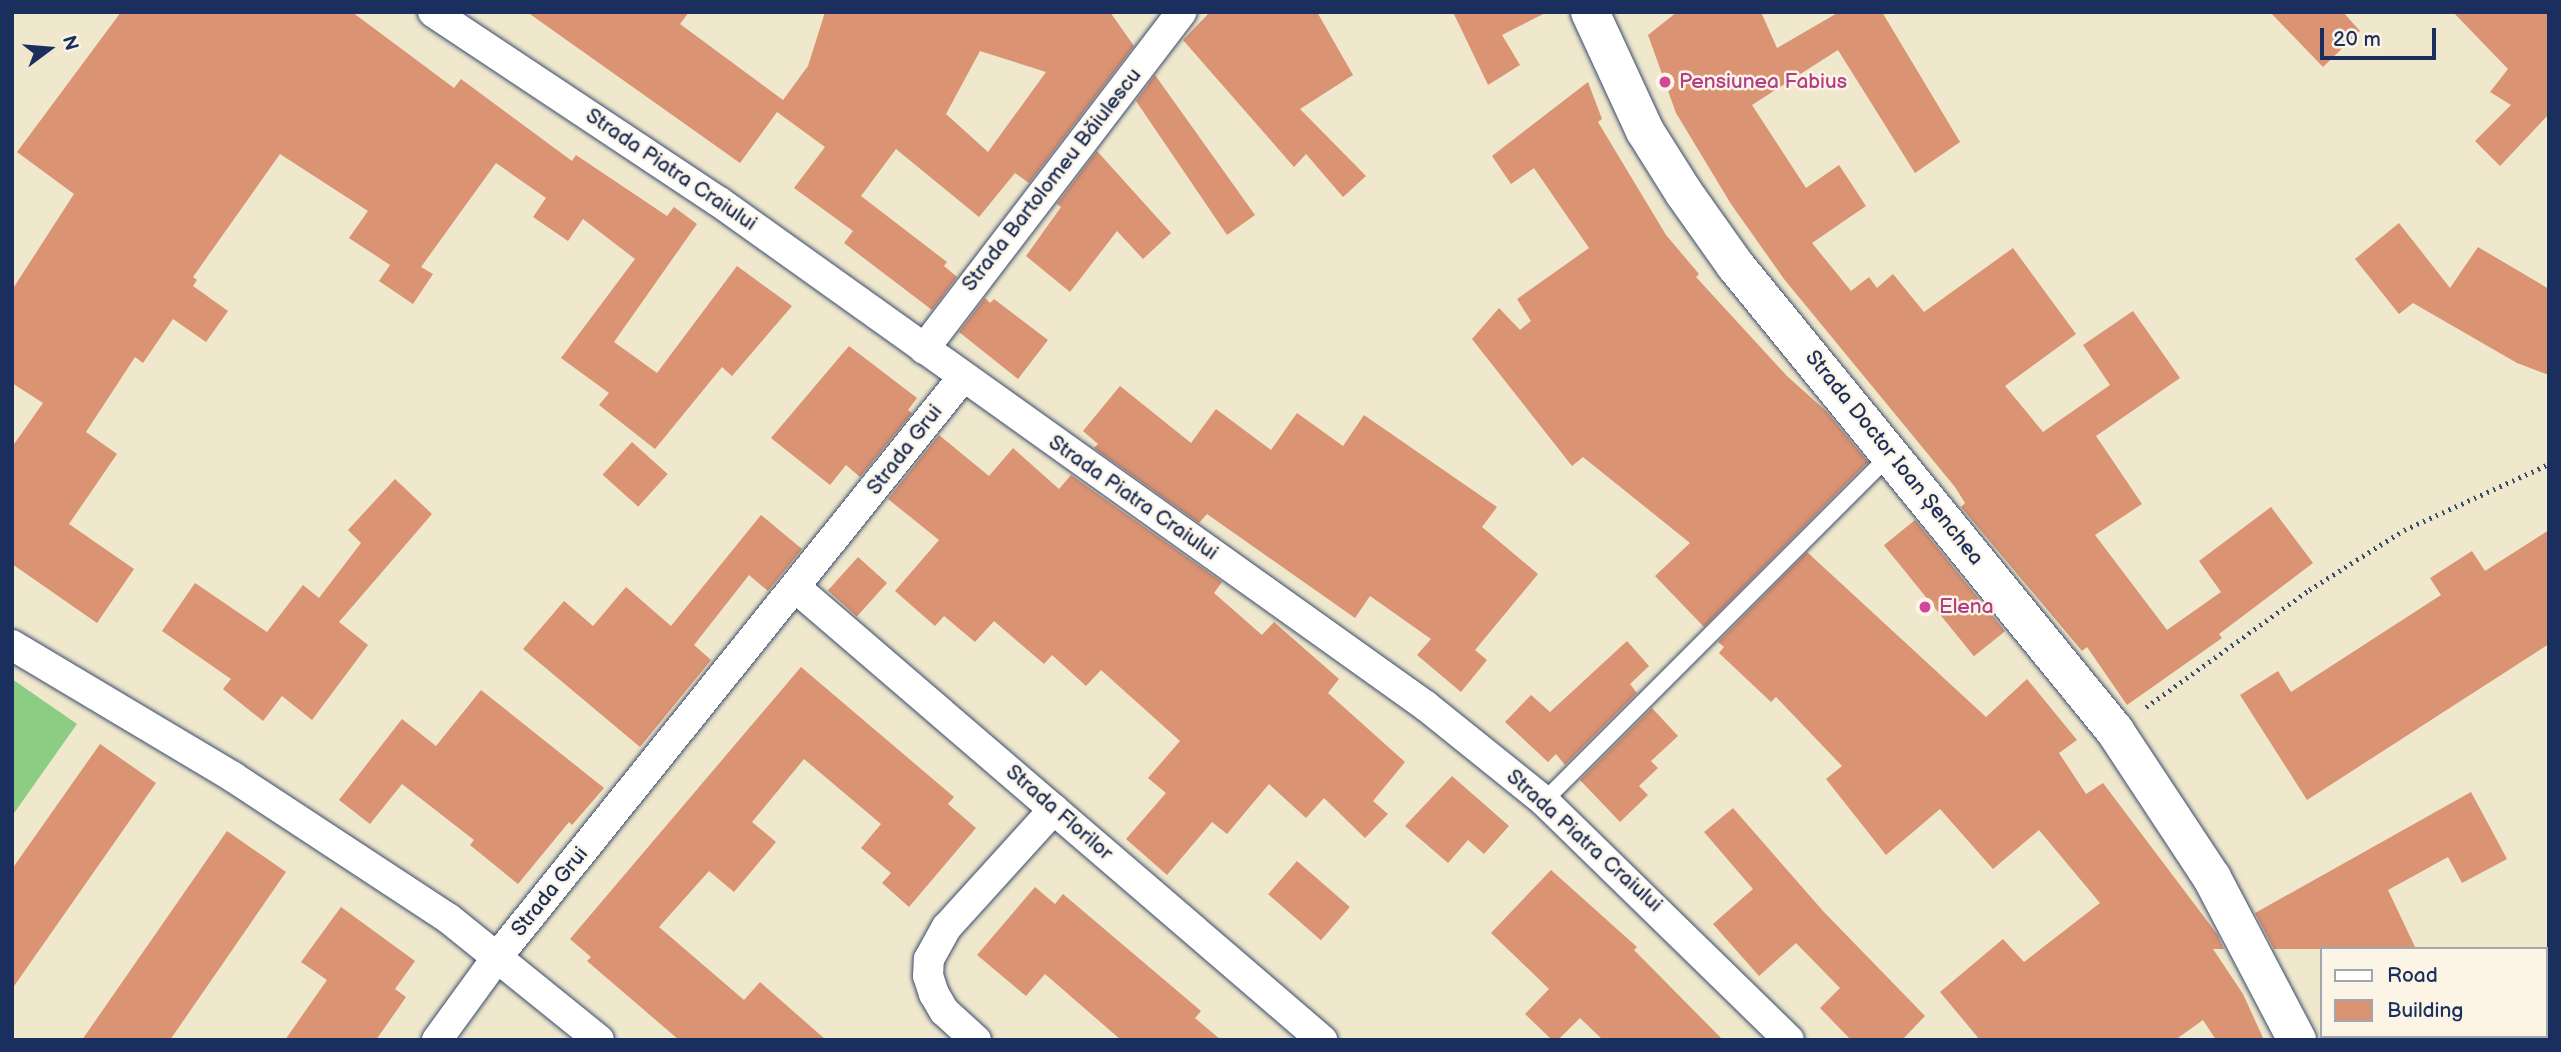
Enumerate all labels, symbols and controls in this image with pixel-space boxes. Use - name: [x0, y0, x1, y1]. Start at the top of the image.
- north arrow: [14, 14, 84, 84]
- scale bar: [2323, 14, 2438, 58]
- text: 20 m: [2333, 27, 2381, 52]
- text: N: [57, 33, 83, 53]
- street label: Strada Bartolomeu Băiulescu: [957, 63, 1147, 297]
- place label: Pensiunea Fabius: [1679, 69, 1847, 95]
- marker: Pensiunea Fabius: [1657, 74, 1673, 90]
- street label: Strada Piatra Craiului: [581, 103, 761, 237]
- street label: Strada Doctor Ioan Șenchea: [1800, 346, 1988, 570]
- street label: Strada Grui: [862, 400, 948, 500]
- street label: Strada Piatra Craiului: [1044, 430, 1222, 566]
- place label: Elena: [1939, 594, 1994, 620]
- marker: Elena: [1917, 599, 1933, 615]
- street label: Strada Florilor: [1000, 760, 1118, 866]
- street label: Strada Piatra Craiului: [1501, 764, 1667, 918]
- street label: Strada Grui: [506, 842, 594, 942]
- legend: [2320, 947, 2547, 1038]
- text: Road: [2387, 963, 2438, 988]
- text: Building: [2387, 998, 2463, 1023]

